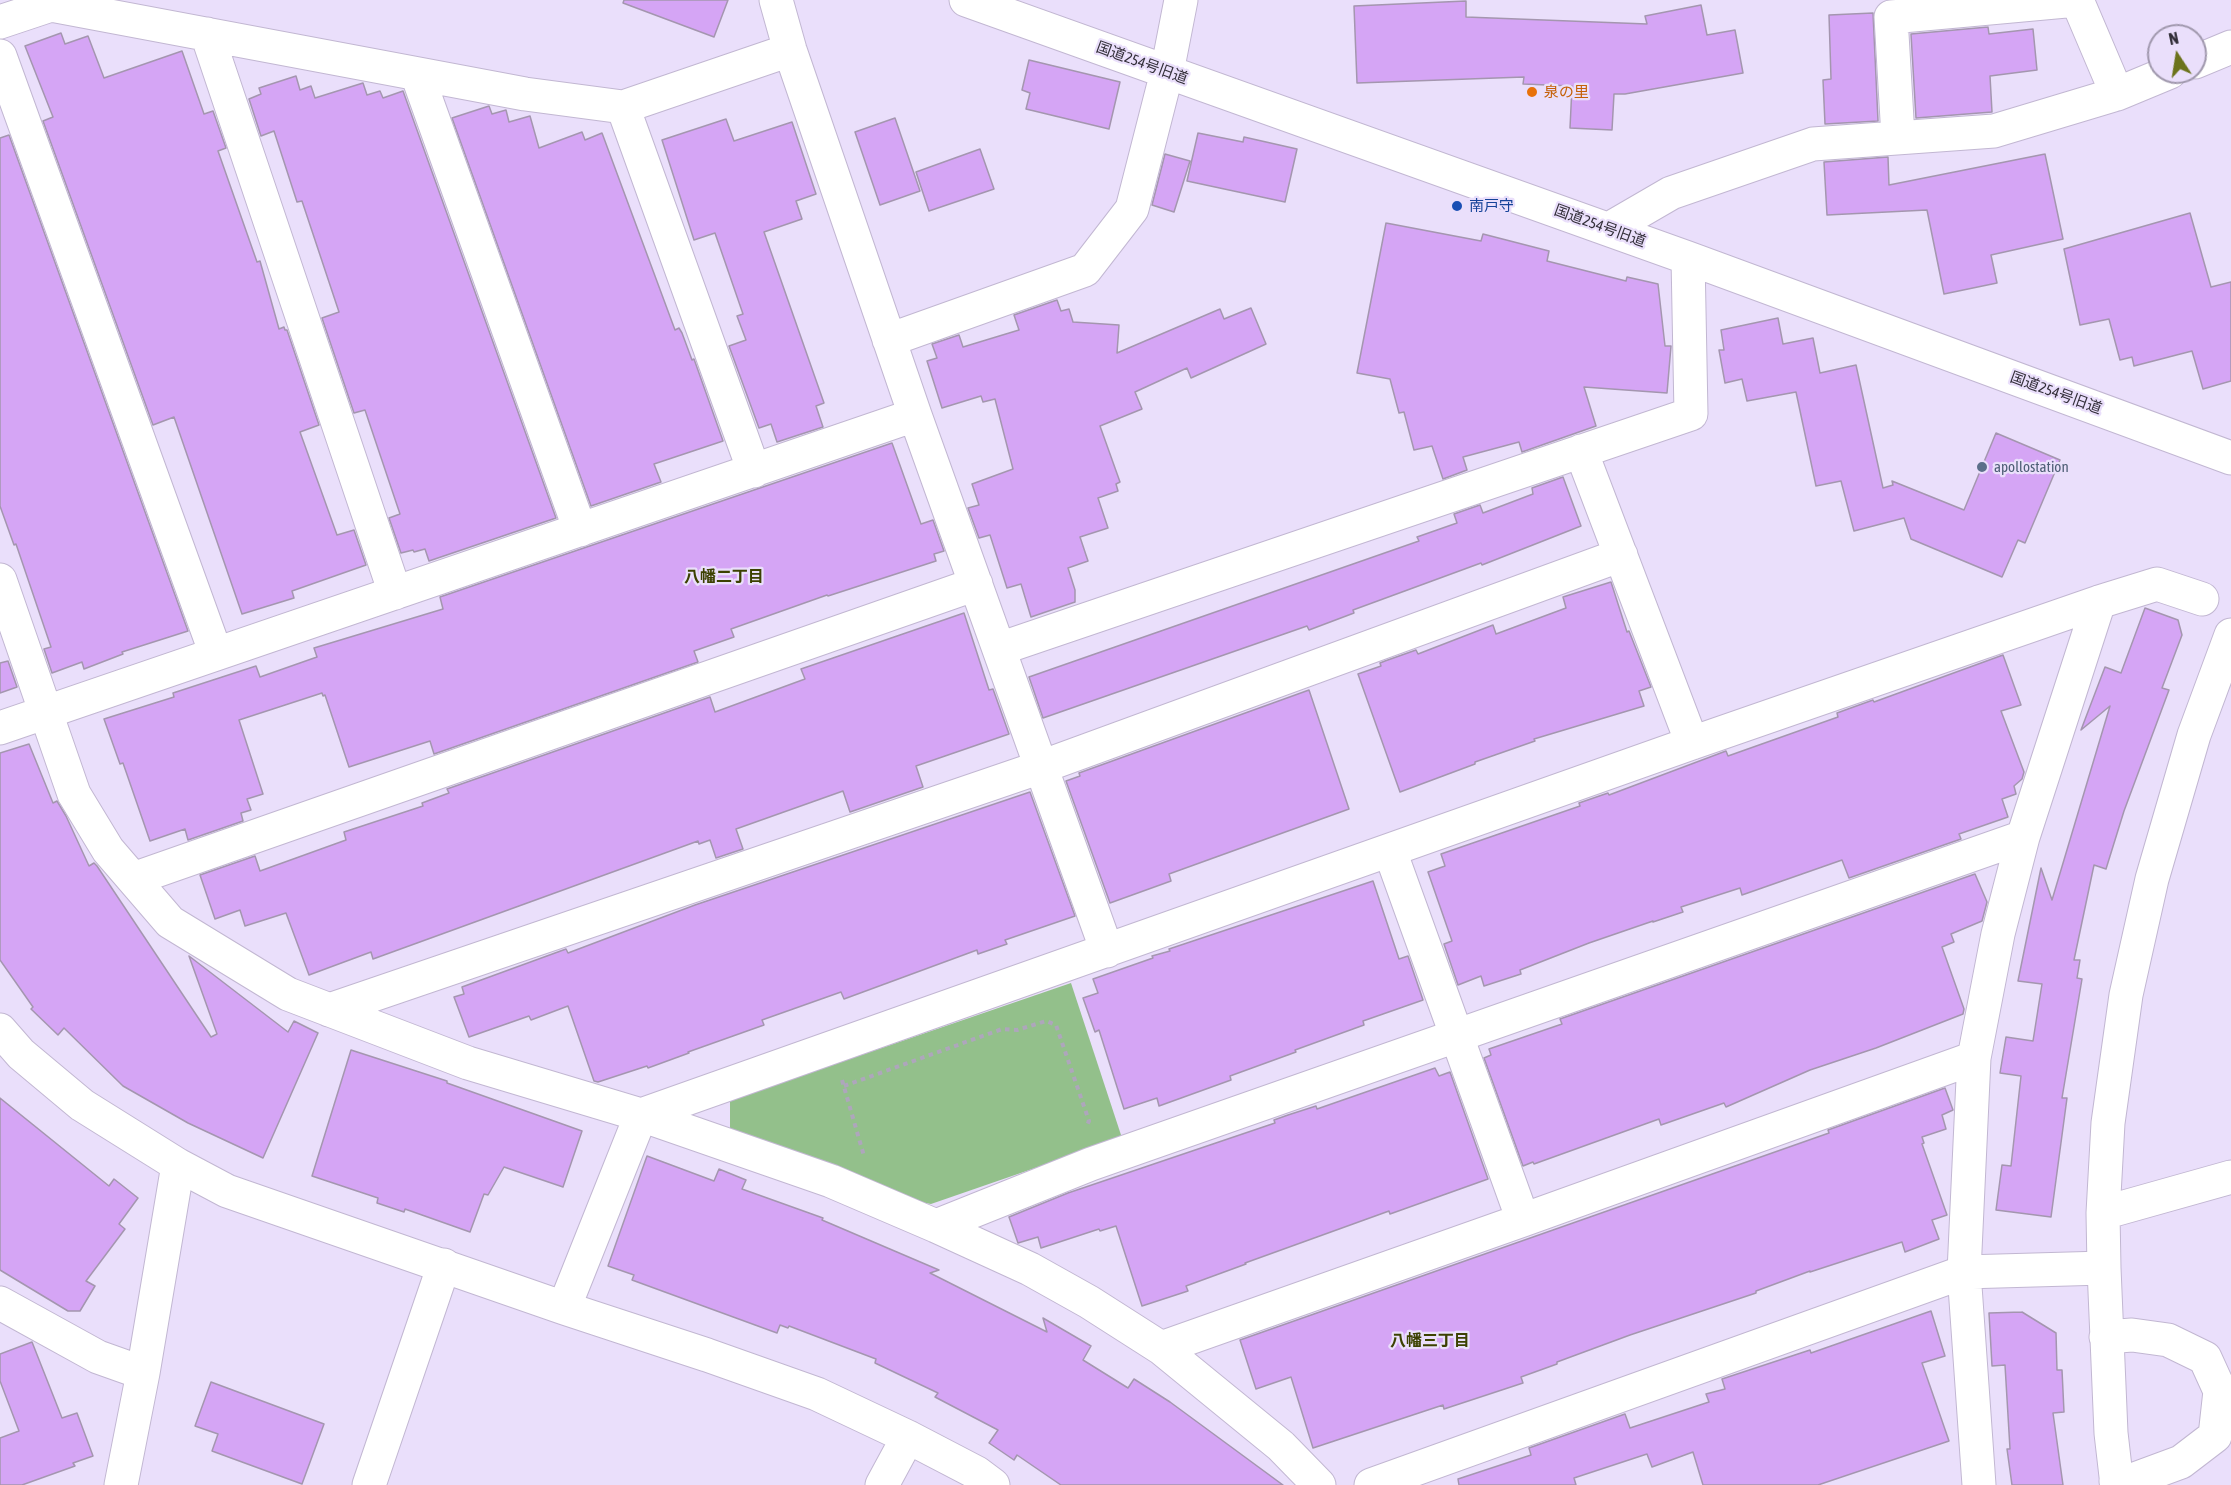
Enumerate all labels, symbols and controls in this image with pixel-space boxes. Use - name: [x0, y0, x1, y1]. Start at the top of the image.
- north arrow: [2147, 24, 2207, 84]
- text: N: [2167, 29, 2180, 48]
- street label: 国道254号旧道: [1094, 38, 1190, 88]
- place label: 泉の里: [1544, 83, 1589, 101]
- marker: 泉の里: [1525, 85, 1539, 99]
- place label: 南戸守: [1469, 197, 1514, 215]
- marker: 南戸守: [1450, 199, 1464, 213]
- street label: 国道254号旧道: [1552, 201, 1648, 251]
- street label: 国道254号旧道: [2008, 368, 2104, 418]
- place label: apollostation: [1994, 458, 2069, 476]
- marker: apollostation: [1975, 460, 1989, 474]
- district label: 八幡二丁目: [684, 567, 764, 587]
- district label: 八幡三丁目: [1390, 1331, 1470, 1351]

